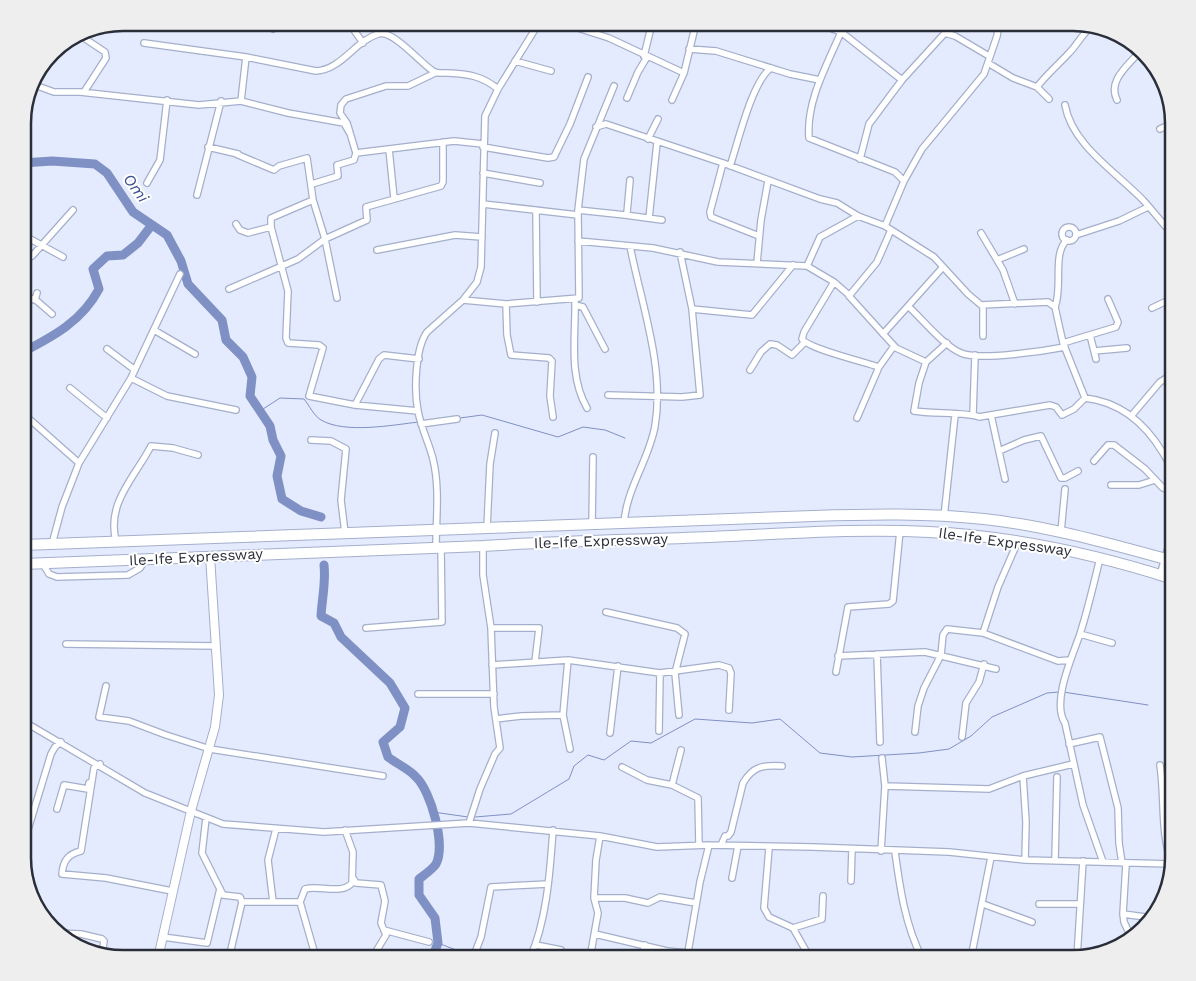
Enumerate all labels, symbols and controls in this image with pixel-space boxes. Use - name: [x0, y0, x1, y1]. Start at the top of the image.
- water label: Omi: [119, 170, 153, 207]
- street label: Ile-Ife Expressway: [937, 524, 1073, 560]
- street label: Ile-Ife Expressway: [534, 530, 669, 552]
- street label: Ile-Ife Expressway: [129, 544, 264, 569]

